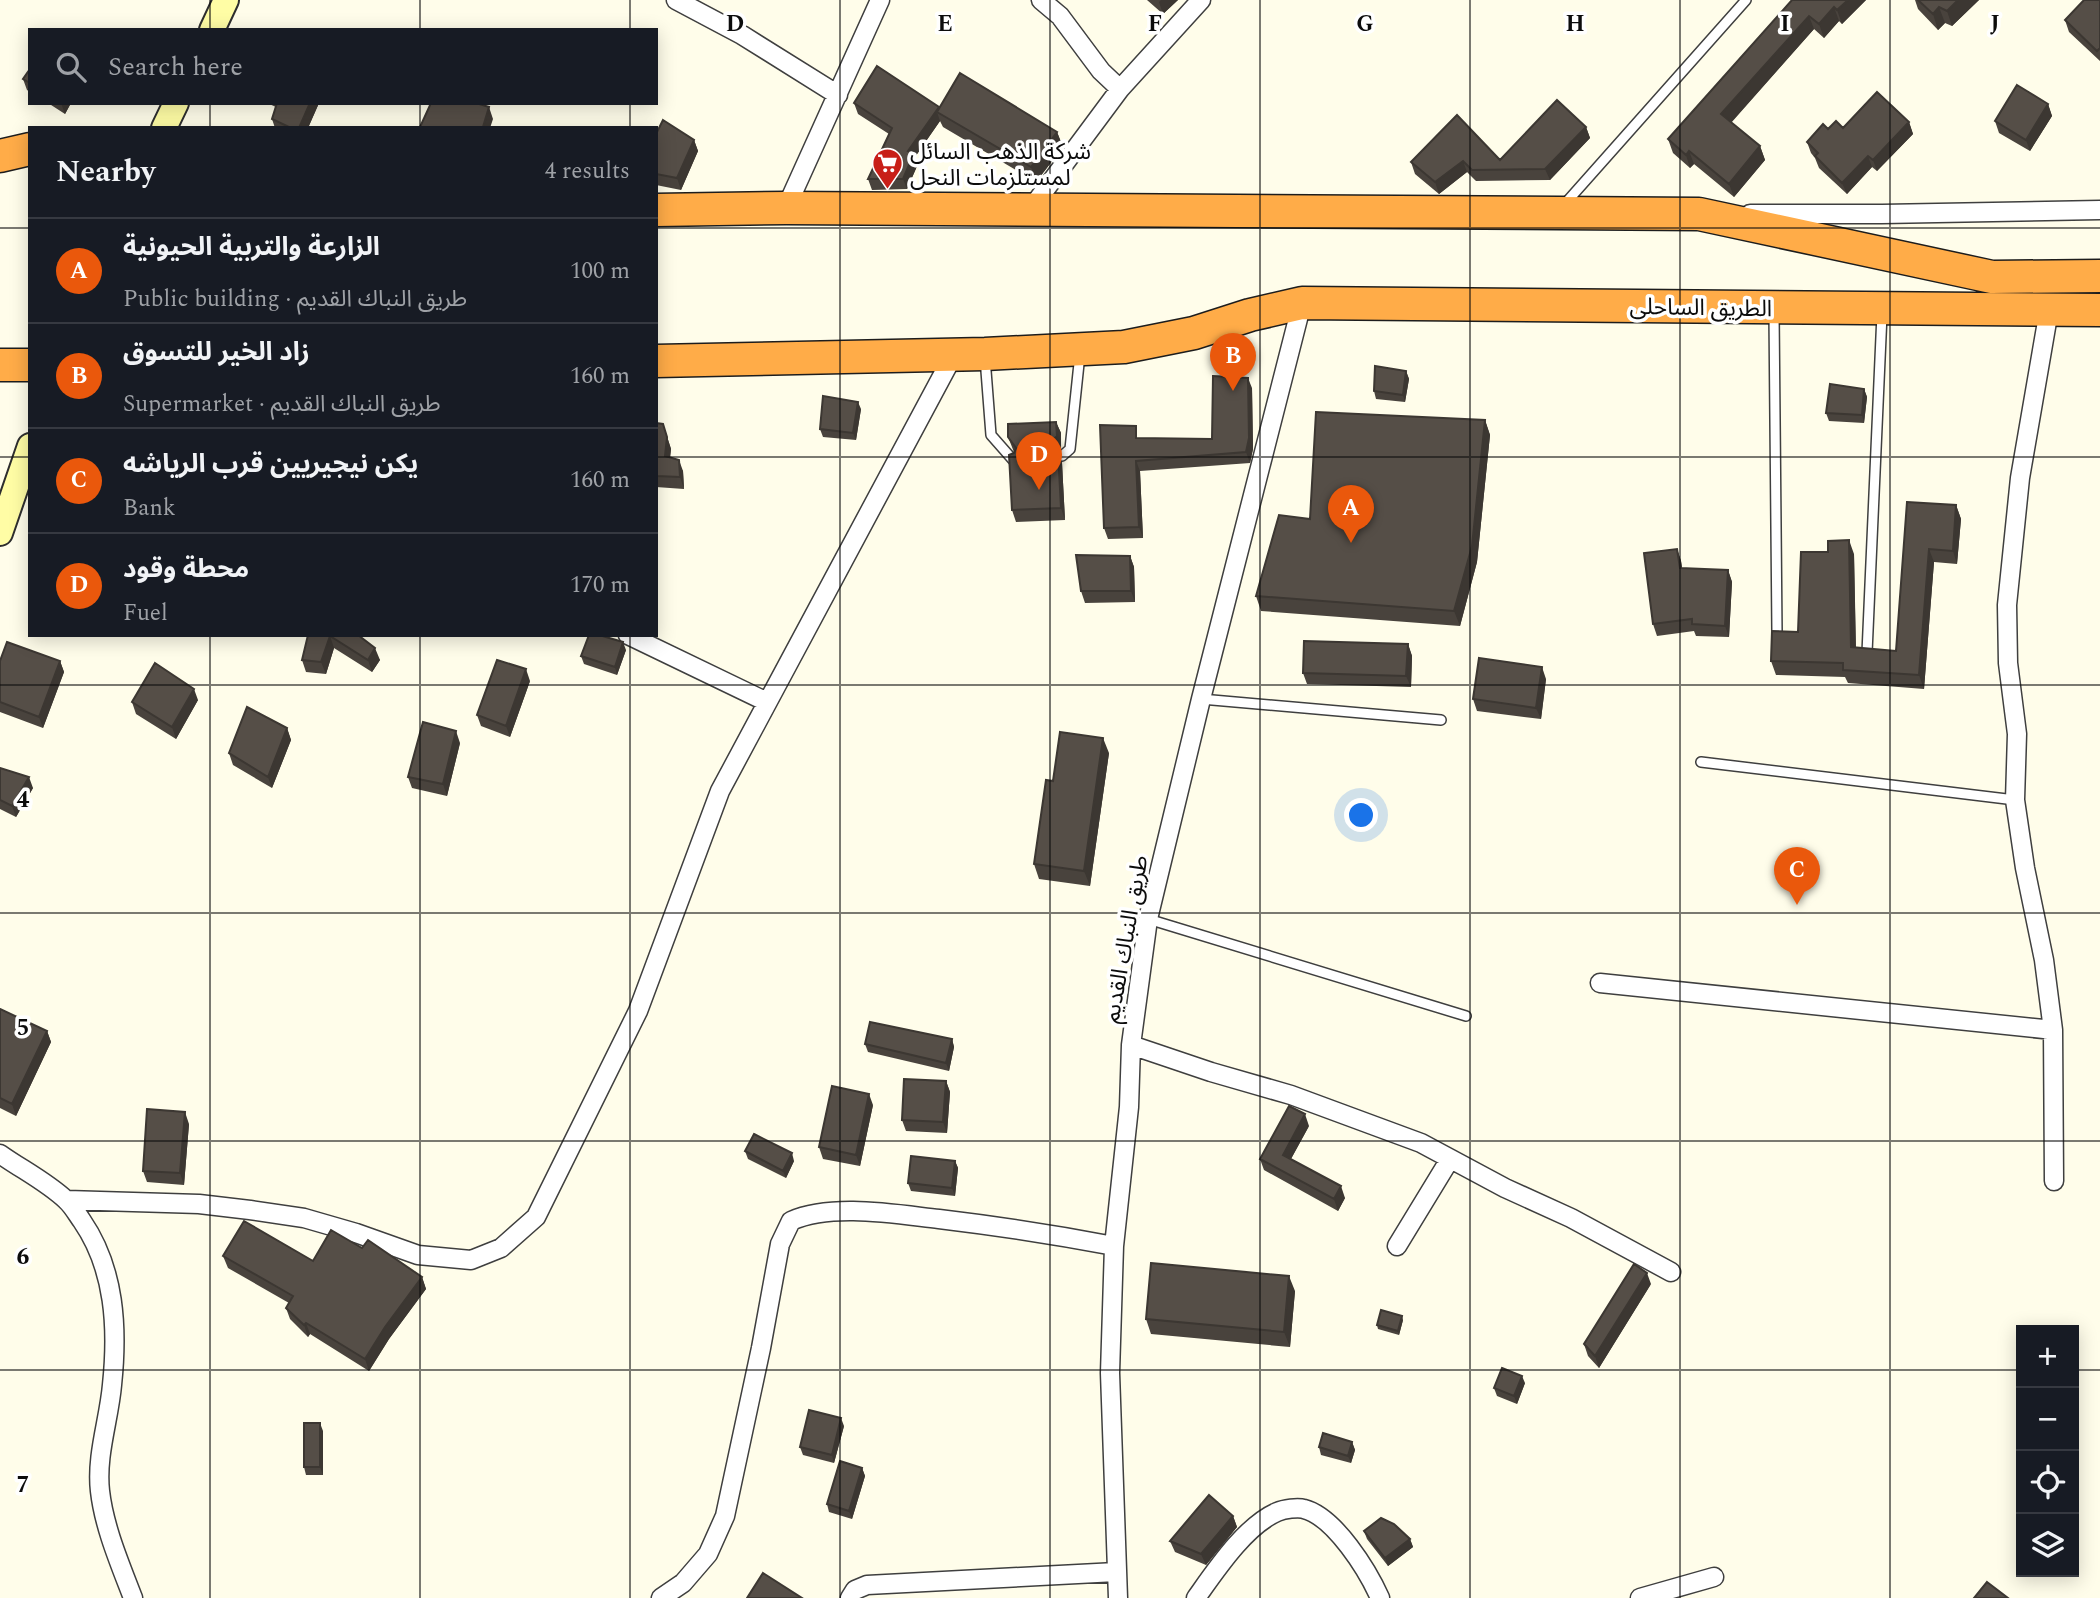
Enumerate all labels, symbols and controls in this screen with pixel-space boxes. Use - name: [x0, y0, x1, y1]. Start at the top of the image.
- text: D: [726, 7, 744, 42]
- text: E: [937, 7, 953, 42]
- text: F: [1148, 7, 1162, 42]
- text: G: [1356, 7, 1374, 42]
- text: H: [1565, 7, 1585, 42]
- text: I: [1780, 7, 1790, 42]
- text: J: [1990, 7, 2000, 42]
- search box: [28, 28, 658, 105]
- text: Search here: [108, 47, 243, 87]
- icon: search: [52, 48, 90, 86]
- place label: شركة الذهب السائل لمستلزمات النحل: [910, 135, 1091, 196]
- supermarket icon: شركة الذهب السائل لمستلزمات النحل: [870, 147, 904, 191]
- text: Nearby: [56, 149, 155, 195]
- text: 4 results: [545, 154, 630, 189]
- text: الزارعة والتربية الحيونية: [123, 227, 380, 267]
- text: A: [70, 254, 88, 289]
- text: 100 m: [570, 254, 630, 289]
- text: Public building · طريق النباك القديم: [123, 282, 467, 317]
- street label: الطريق الساحلى: [1629, 290, 1773, 327]
- text: زاد الخير للتسوق: [123, 332, 310, 372]
- pin: B: [1210, 333, 1256, 391]
- text: B: [71, 359, 87, 394]
- text: 160 m: [570, 359, 630, 394]
- text: Supermarket · طريق النباك القديم: [123, 387, 441, 422]
- pin: D: [1016, 432, 1062, 490]
- text: يكن نيجيريين قرب الرياشه: [123, 444, 418, 484]
- text: C: [71, 463, 87, 498]
- text: 160 m: [570, 463, 630, 498]
- pin: A: [1328, 485, 1374, 543]
- text: Bank: [123, 491, 176, 526]
- text: محطة وقود: [123, 549, 249, 589]
- text: D: [70, 568, 88, 603]
- text: 170 m: [570, 568, 630, 603]
- text: Fuel: [123, 596, 168, 631]
- text: 4: [17, 783, 30, 818]
- your location: [1344, 798, 1378, 832]
- pin: C: [1774, 847, 1820, 905]
- street label: طريق النباك القديم: [1094, 852, 1158, 1026]
- text: 5: [17, 1011, 29, 1046]
- text: 6: [17, 1240, 30, 1275]
- map controls: [2016, 1325, 2079, 1577]
- button: +: [2016, 1325, 2079, 1388]
- button: −: [2016, 1388, 2079, 1451]
- button: locate: [2016, 1451, 2079, 1514]
- text: 7: [17, 1468, 29, 1503]
- button: layers: [2016, 1514, 2079, 1577]

